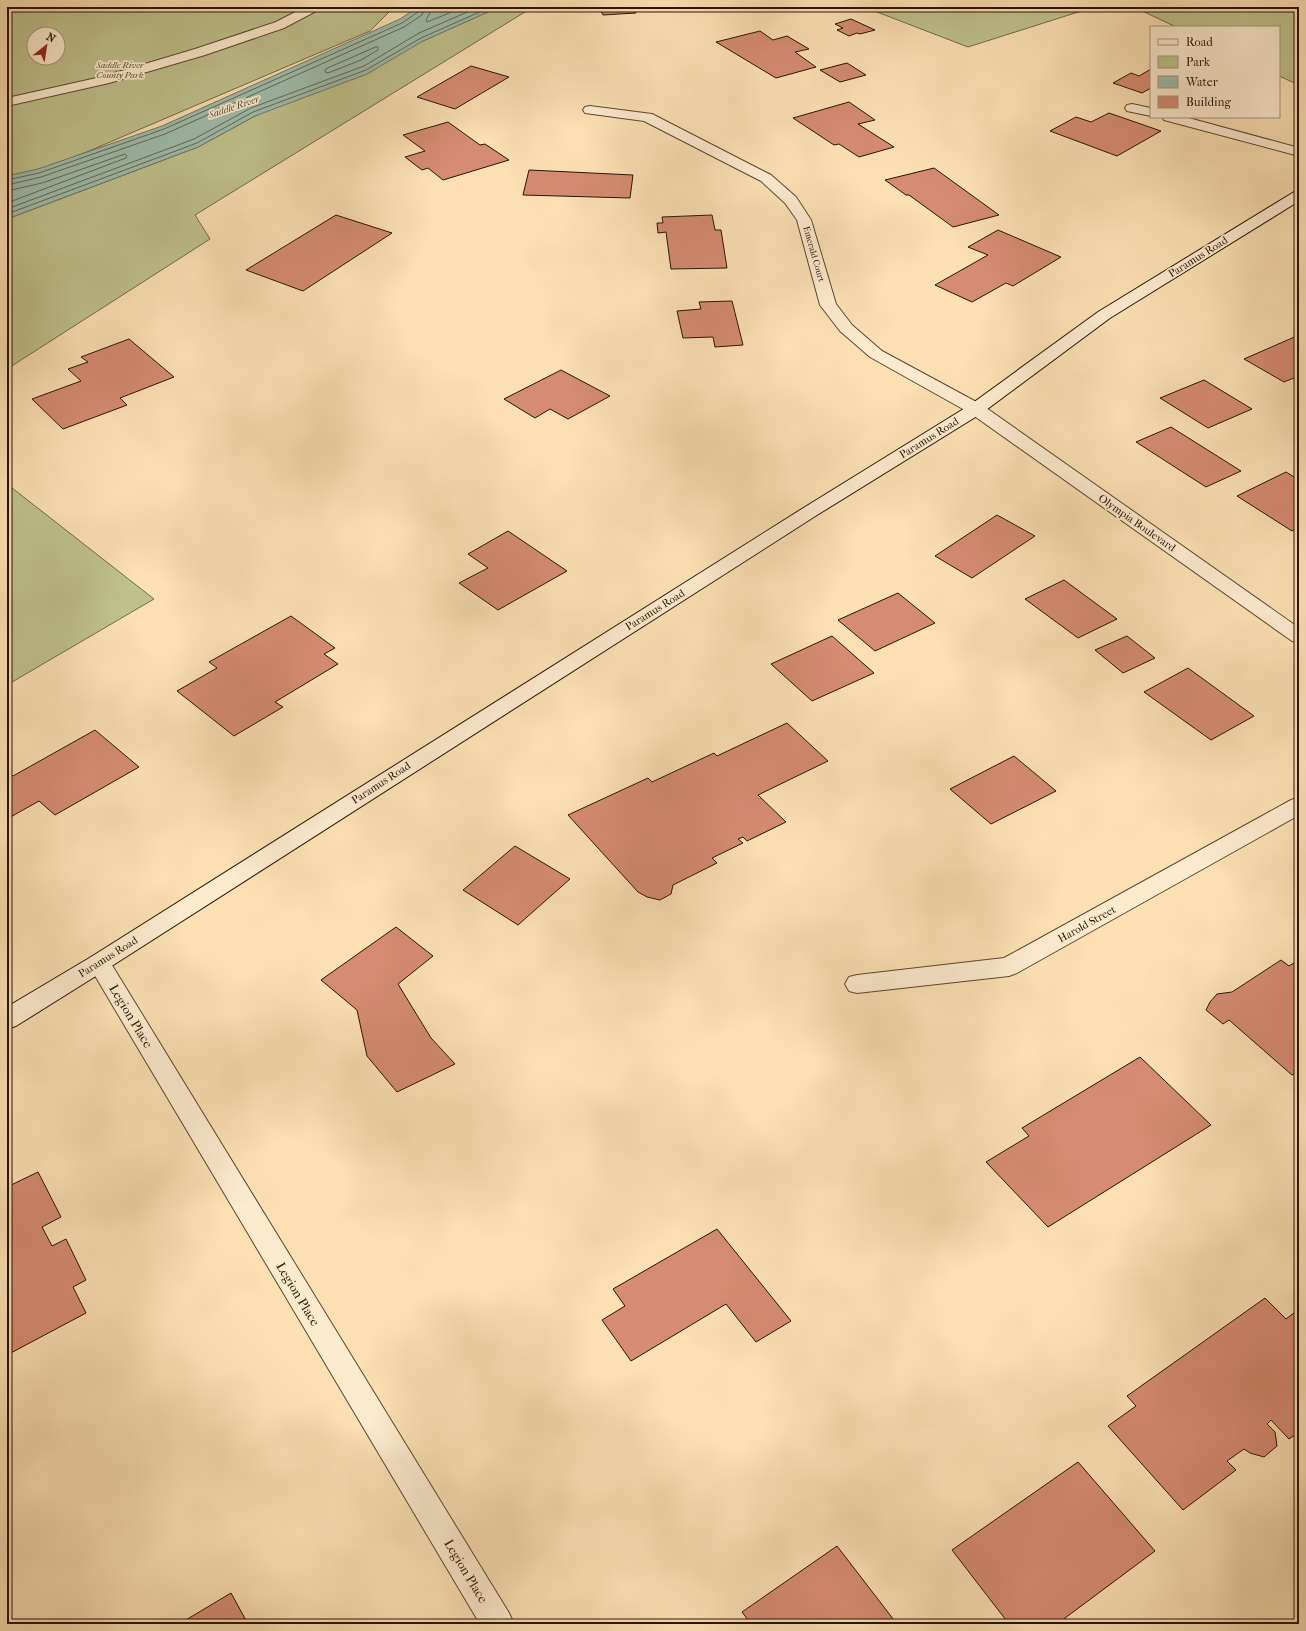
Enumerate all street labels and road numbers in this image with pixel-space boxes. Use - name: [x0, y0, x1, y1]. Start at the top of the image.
- street label: Emerald Court: [801, 225, 827, 284]
- street label: Paramus Road: [1166, 233, 1231, 280]
- street label: Paramus Road: [897, 414, 962, 461]
- street label: Olympia Boulevard: [1096, 491, 1179, 555]
- street label: Paramus Road: [623, 586, 688, 633]
- street label: Paramus Road: [349, 759, 414, 807]
- street label: Harold Street: [1056, 903, 1118, 945]
- street label: Paramus Road: [76, 933, 141, 980]
- street label: Legion Place: [106, 981, 156, 1051]
- street label: Legion Place: [273, 1259, 323, 1329]
- street label: Legion Place: [441, 1536, 491, 1606]

